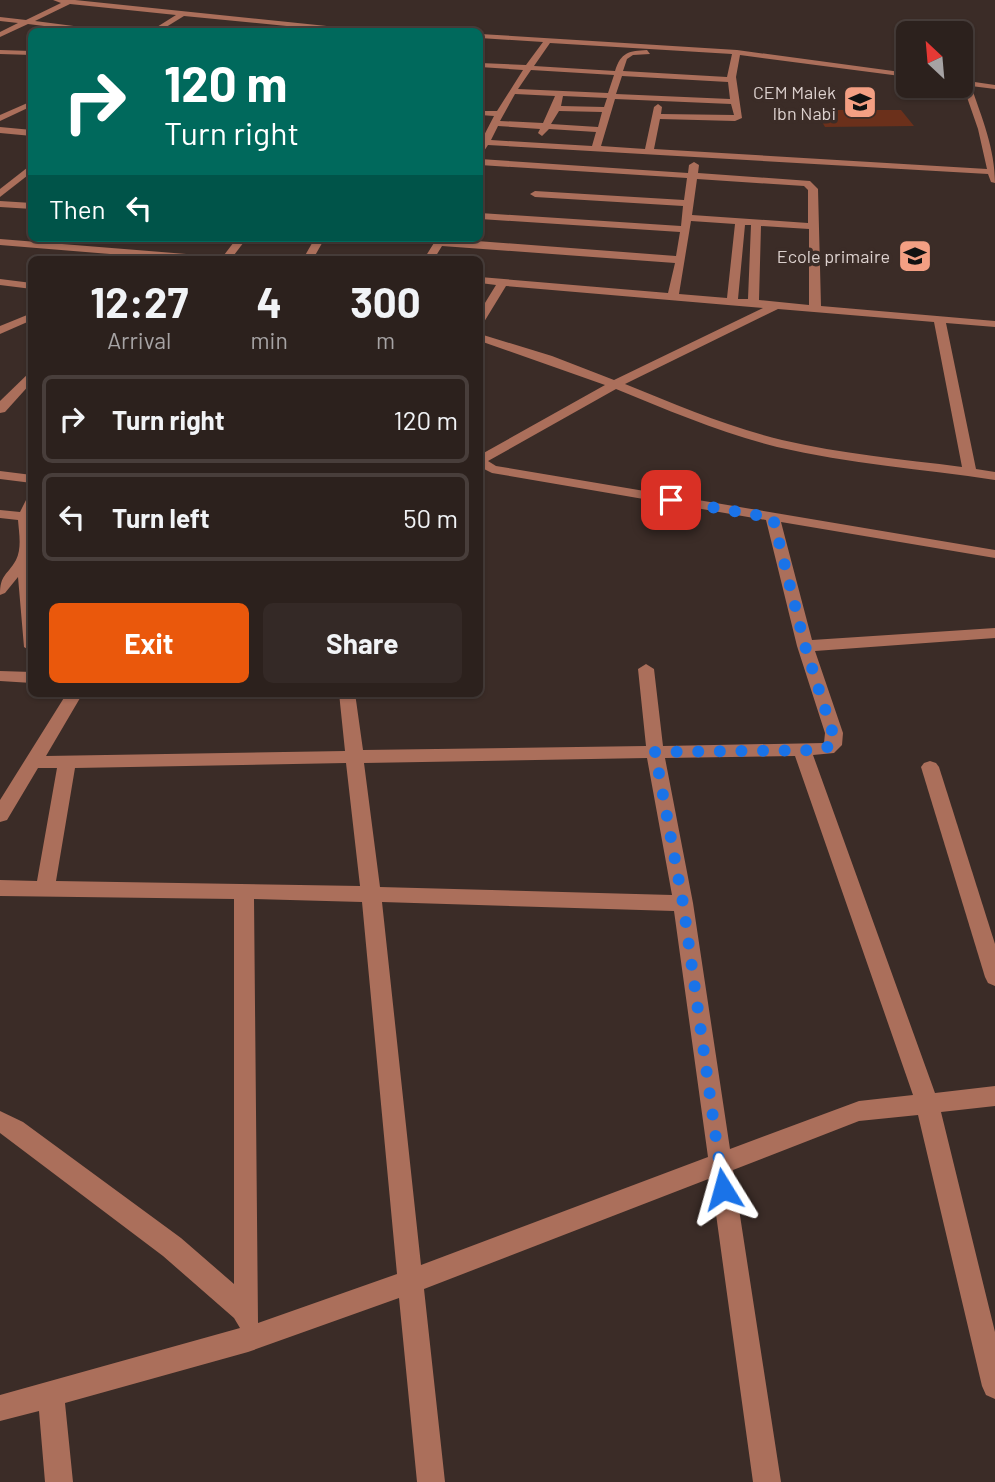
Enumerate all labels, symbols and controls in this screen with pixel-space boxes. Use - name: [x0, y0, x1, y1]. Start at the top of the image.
- north arrow: [896, 21, 973, 98]
- map controls: [896, 21, 973, 98]
- text: 120 m: [164, 53, 287, 112]
- icon: right: [49, 56, 140, 147]
- place label: CEM Malek Ibn Nabi: [753, 81, 836, 124]
- school or university icon: CEM Malek Ibn Nabi: [841, 83, 879, 121]
- text: Turn right: [164, 113, 299, 151]
- icon: left: [120, 189, 158, 227]
- text: Then: [49, 193, 106, 224]
- school or university icon: Ecole primaire: [896, 237, 934, 275]
- place label: Ecole primaire: [777, 245, 890, 267]
- text: 12:27: [90, 276, 188, 326]
- text: 4: [257, 276, 282, 326]
- text: 300: [350, 276, 421, 326]
- text: Arrival: [107, 326, 171, 354]
- text: min: [251, 326, 288, 354]
- text: m: [376, 326, 395, 354]
- icon: right: [53, 400, 91, 438]
- text: Turn right: [112, 404, 225, 435]
- text: 120 m: [394, 404, 458, 435]
- pin: [641, 470, 701, 530]
- icon: arrive: [652, 481, 690, 519]
- icon: left: [53, 498, 91, 536]
- text: Turn left: [112, 502, 210, 533]
- text: 50 m: [403, 502, 458, 533]
- button: Exit: [49, 603, 249, 683]
- button: Share: [263, 603, 462, 683]
- position arrow: [686, 1152, 760, 1226]

